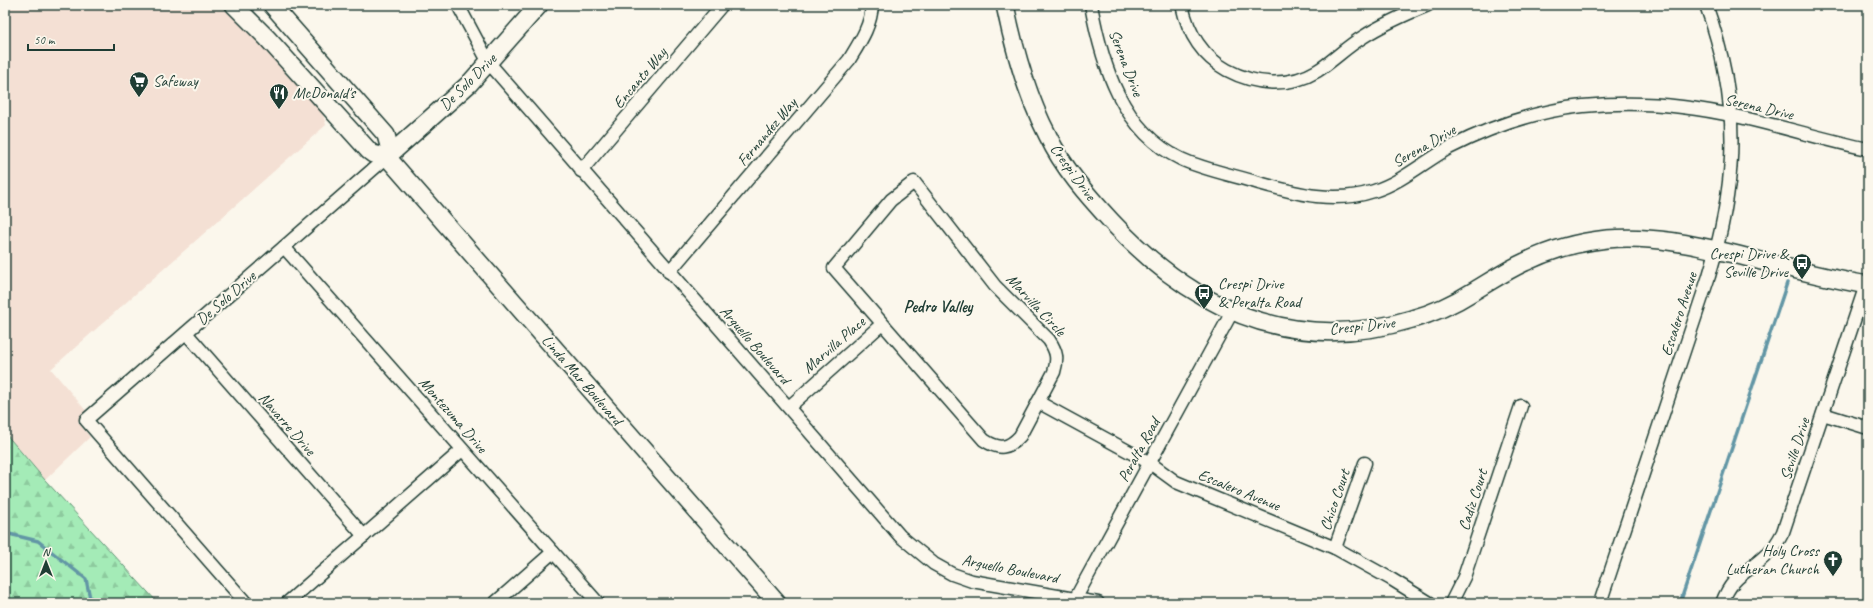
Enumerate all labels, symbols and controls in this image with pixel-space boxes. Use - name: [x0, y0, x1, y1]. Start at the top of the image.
- scale bar: [28, 26, 114, 52]
- street label: Serena Drive: [1104, 27, 1149, 101]
- text: 50 m: [34, 32, 56, 48]
- street label: Encanto Way: [609, 42, 672, 113]
- street label: De Solo Drive: [435, 48, 502, 115]
- supermarket icon: Safeway: [128, 70, 150, 98]
- place label: Safeway: [153, 71, 199, 91]
- restaurant icon: McDonald's: [268, 82, 290, 110]
- place label: McDonald's: [293, 83, 357, 103]
- street label: Serena Drive: [1723, 89, 1797, 125]
- street label: Fernandez Way: [733, 93, 802, 170]
- street label: Serena Drive: [1389, 119, 1461, 172]
- street label: Crespi Drive: [1046, 140, 1101, 206]
- place label: Crespi Drive & Seville Drive: [1710, 244, 1790, 282]
- bus stop icon: Crespi Drive & Seville Drive: [1791, 252, 1813, 280]
- street label: De Solo Drive: [192, 265, 261, 329]
- street label: Escalero Avenue: [1656, 268, 1702, 358]
- street label: Marvilla Circle: [1002, 269, 1071, 342]
- place label: Crespi Drive & Peralta Road: [1218, 274, 1303, 312]
- bus stop icon: Crespi Drive & Peralta Road: [1193, 282, 1215, 310]
- district label: Pedro Valley: [904, 296, 974, 317]
- street label: Arguello Boulevard: [715, 302, 796, 390]
- street label: Marvilla Place: [798, 311, 871, 378]
- street label: Crespi Drive: [1328, 312, 1397, 339]
- street label: Linda Mar Boulevard: [537, 331, 629, 431]
- street label: Montezuma Drive: [415, 373, 493, 458]
- street label: Navarre Drive: [254, 388, 321, 461]
- street label: Peralta Road: [1113, 412, 1166, 485]
- street label: Seville Drive: [1776, 414, 1815, 483]
- street label: Escalero Avenue: [1195, 465, 1285, 516]
- street label: Chico Court: [1315, 465, 1355, 533]
- street label: Cadiz Court: [1454, 465, 1493, 533]
- place label: Holy Cross Lutheran Church: [1726, 541, 1821, 579]
- north arrow: [26, 542, 66, 582]
- text: N: [43, 545, 52, 559]
- church icon: Holy Cross Lutheran Church: [1822, 549, 1844, 577]
- street label: Arguello Boulevard: [960, 550, 1062, 589]

